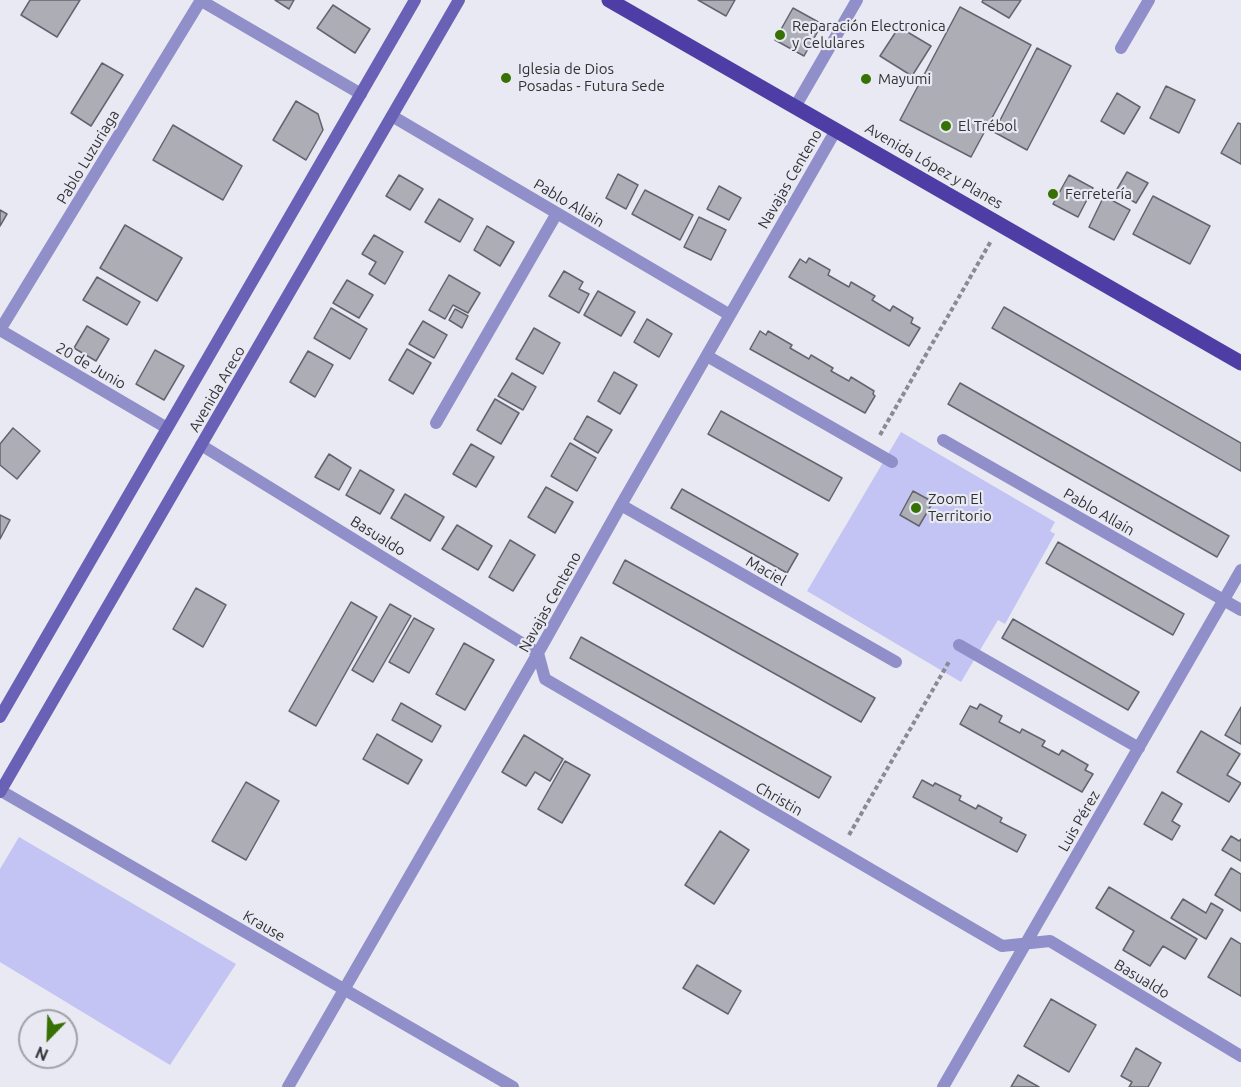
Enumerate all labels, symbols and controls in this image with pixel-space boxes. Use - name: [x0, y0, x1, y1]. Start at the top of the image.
- place label: Reparación Electronica y Celulares: [792, 17, 946, 52]
- marker: Reparación Electronica y Celulares: [773, 28, 787, 42]
- place label: Iglesia de Dios Posadas - Futura Sede: [518, 60, 665, 95]
- place label: Mayumi: [878, 70, 931, 88]
- marker: Iglesia de Dios Posadas - Futura Sede: [499, 71, 513, 85]
- marker: Mayumi: [859, 72, 873, 86]
- street label: Pablo Luzuriaga: [53, 107, 123, 207]
- place label: El Trébol: [958, 117, 1017, 135]
- street label: Avenida López y Planes: [862, 119, 1006, 213]
- marker: El Trébol: [939, 119, 953, 133]
- street label: Navajas Centeno: [754, 126, 826, 232]
- street label: Pablo Allain: [530, 175, 608, 231]
- place label: Ferretería: [1065, 185, 1132, 203]
- marker: Ferretería: [1046, 187, 1060, 201]
- street label: 20 de Junio: [53, 339, 129, 393]
- street label: Avenida Areco: [185, 343, 249, 435]
- street label: Pablo Allain: [1060, 484, 1138, 540]
- place label: Zoom El Territorio: [928, 490, 992, 525]
- marker: Zoom El Territorio: [909, 501, 923, 515]
- street label: Basualdo: [347, 512, 409, 560]
- street label: Navajas Centeno: [515, 549, 585, 655]
- street label: Maciel: [743, 552, 789, 590]
- street label: Christin: [752, 778, 806, 820]
- street label: Luis Pérez: [1054, 787, 1104, 855]
- street label: Krause: [240, 907, 288, 945]
- street label: Basualdo: [1111, 955, 1173, 1003]
- north arrow: [18, 1009, 78, 1069]
- text: N: [33, 1043, 51, 1064]

